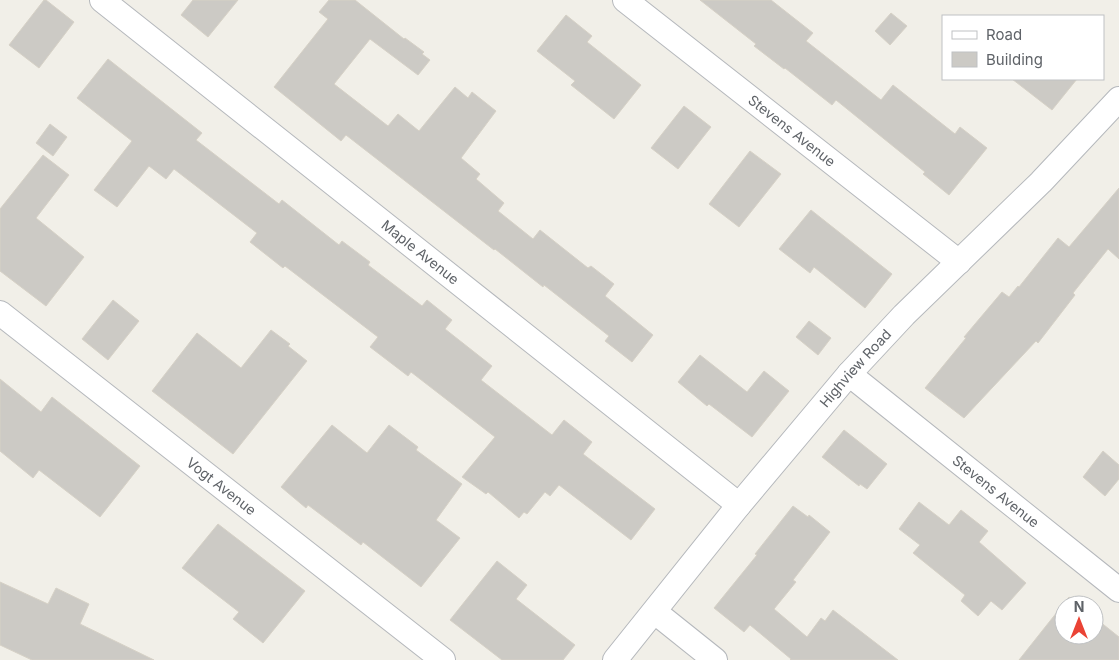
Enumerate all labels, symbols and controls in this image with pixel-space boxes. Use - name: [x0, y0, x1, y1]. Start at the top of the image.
- legend: [942, 15, 1104, 80]
- text: Road: [986, 25, 1022, 44]
- text: Building: [986, 50, 1043, 69]
- street label: Stevens Avenue: [745, 91, 839, 170]
- street label: Maple Avenue: [378, 216, 463, 288]
- street label: Highview Road: [816, 326, 894, 411]
- street label: Stevens Avenue: [949, 451, 1043, 531]
- street label: Vogt Avenue: [183, 453, 260, 518]
- north arrow: [1054, 595, 1104, 645]
- text: N: [1074, 598, 1084, 615]

